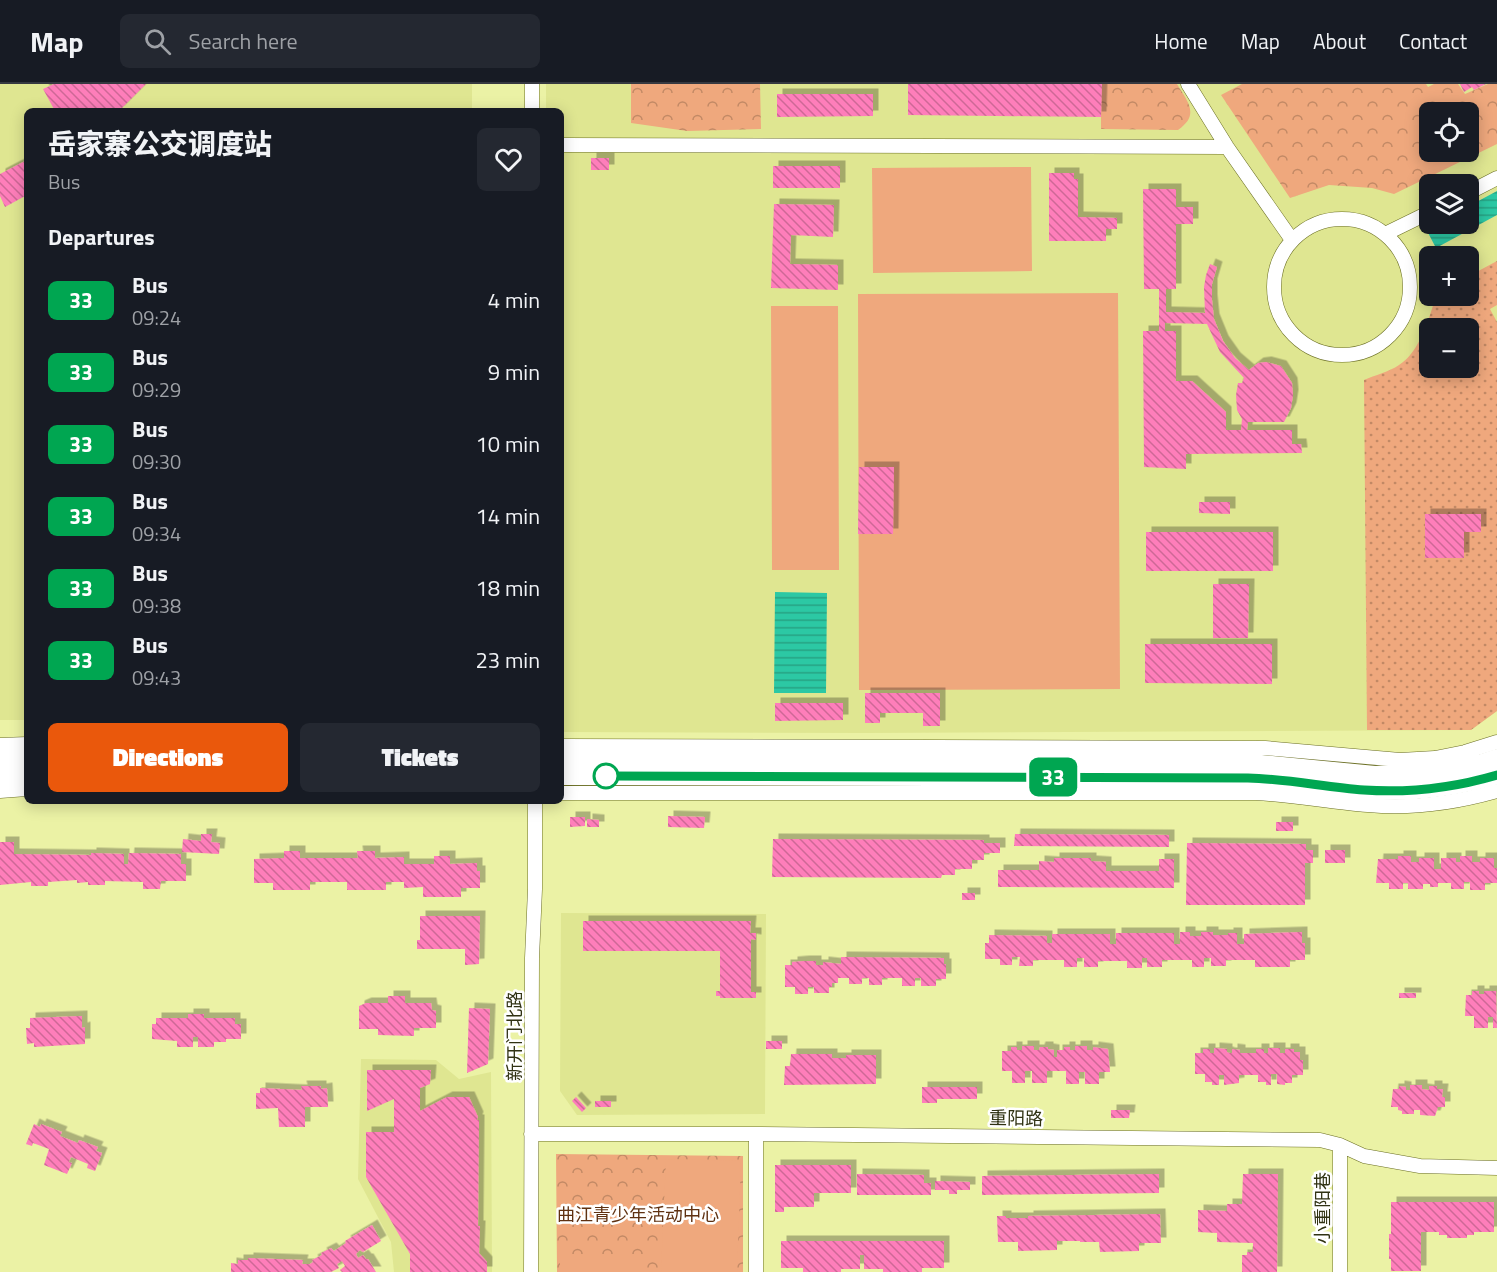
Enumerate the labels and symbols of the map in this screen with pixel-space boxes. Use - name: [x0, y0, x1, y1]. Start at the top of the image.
- line badge: 33: [1026, 758, 1080, 796]
- unlabelled marker: [593, 763, 619, 789]
- street label: 新开门北路: [501, 991, 528, 1081]
- street label: 重阳路: [989, 1104, 1043, 1132]
- street label: 小重阳巷: [1309, 1172, 1336, 1244]
- park label: 曲江青少年活动中心: [557, 1201, 719, 1228]

